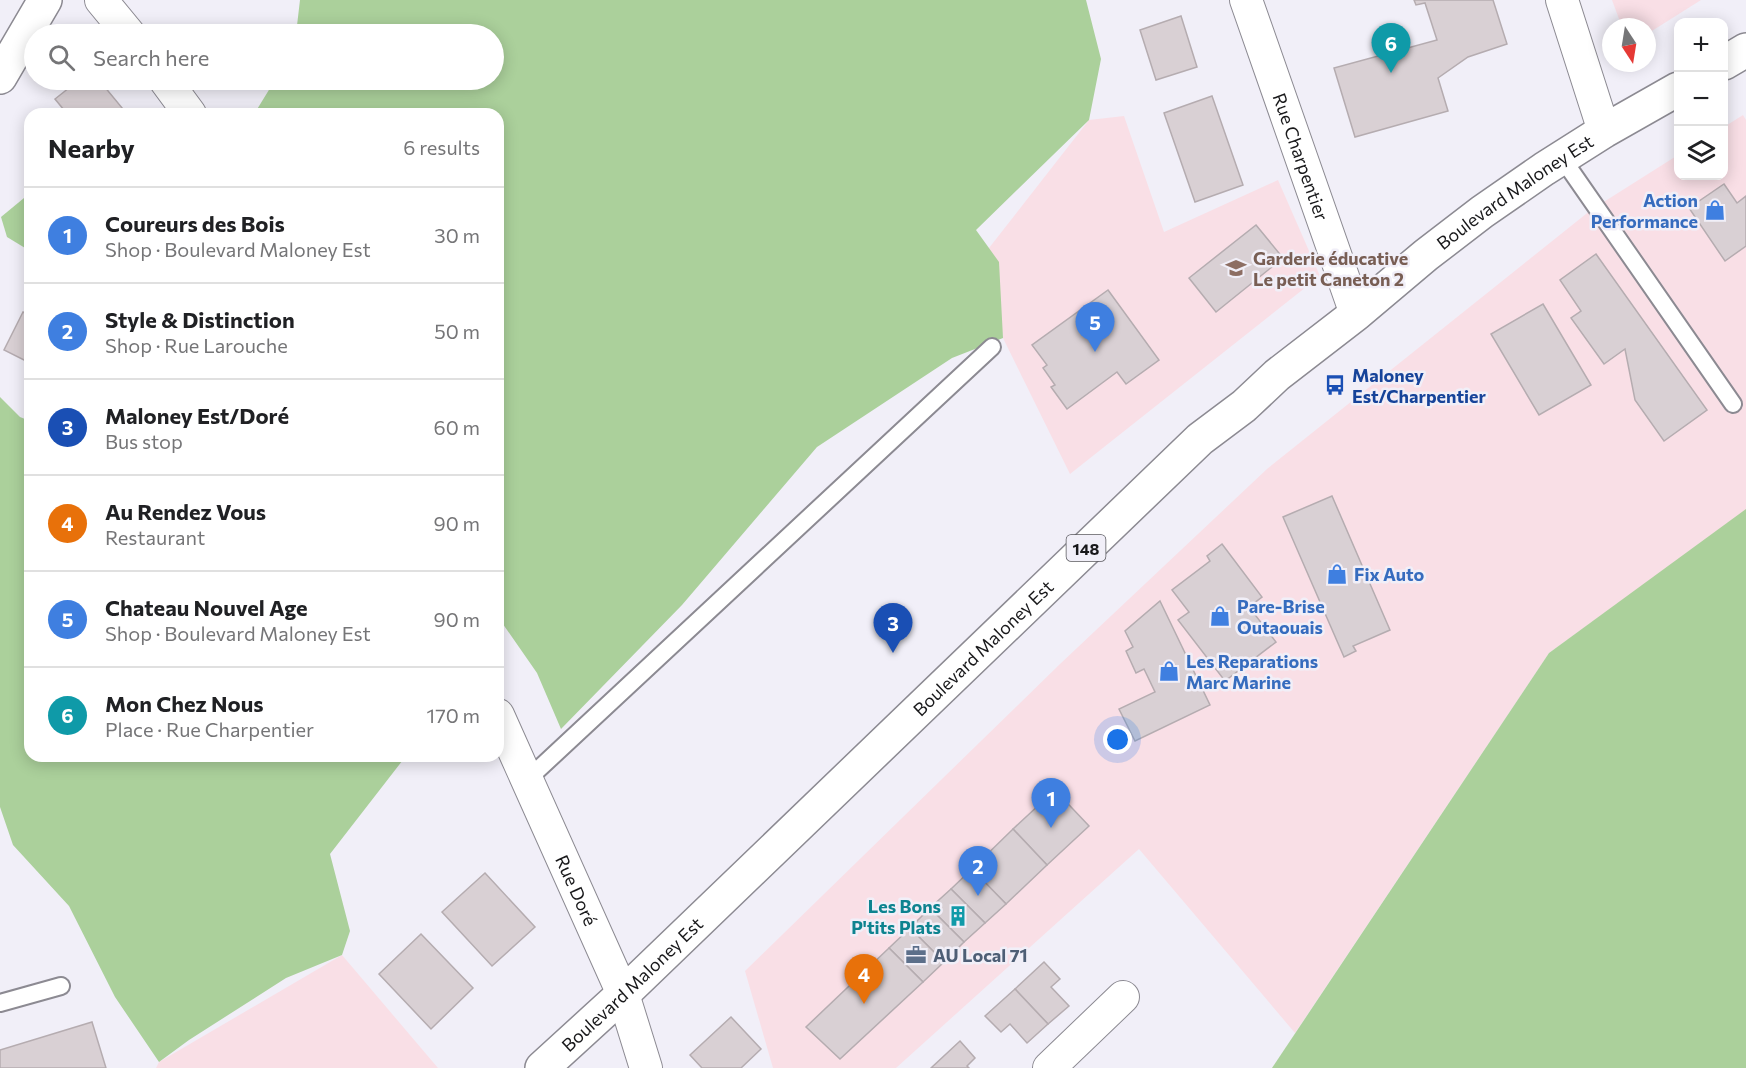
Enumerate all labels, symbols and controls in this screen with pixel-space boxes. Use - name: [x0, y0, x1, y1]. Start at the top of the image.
- north arrow: [1602, 18, 1656, 72]
- map controls: [1674, 18, 1728, 180]
- button: +: [1674, 18, 1728, 72]
- pin: 6: [1372, 23, 1410, 73]
- search box: [24, 24, 504, 90]
- icon: search: [45, 41, 78, 74]
- text: Search here: [93, 44, 209, 71]
- button: −: [1674, 72, 1728, 126]
- street label: Rue Charpentier: [1268, 90, 1333, 223]
- button: layers: [1674, 126, 1728, 180]
- street label: Boulevard Maloney Est: [1432, 130, 1597, 254]
- text: Nearby: [48, 132, 135, 163]
- text: 6 results: [403, 135, 480, 159]
- place label: Action Performance: [1591, 189, 1698, 232]
- shop icon: Action Performance: [1703, 198, 1727, 222]
- text: Coureurs des Bois: [105, 210, 285, 237]
- text: 1: [63, 223, 72, 247]
- text: 30 m: [434, 223, 480, 247]
- text: Shop · Boulevard Maloney Est: [105, 237, 371, 261]
- place label: Garderie éducative Le petit Caneton 2: [1253, 247, 1408, 290]
- school or university icon: Garderie éducative Le petit Caneton 2: [1224, 256, 1248, 280]
- pin: 5: [1076, 302, 1114, 352]
- text: Style & Distinction: [105, 306, 295, 333]
- text: 2: [62, 319, 73, 343]
- text: 50 m: [434, 319, 480, 343]
- text: Shop · Rue Larouche: [105, 333, 288, 357]
- place label: Maloney Est/Charpentier: [1352, 364, 1487, 407]
- bus stop icon: Maloney Est/Charpentier: [1323, 373, 1347, 397]
- text: Maloney Est/Doré: [105, 402, 289, 429]
- text: 3: [62, 415, 73, 439]
- text: 60 m: [434, 415, 480, 439]
- text: Bus stop: [105, 429, 183, 453]
- text: Au Rendez Vous: [105, 498, 266, 525]
- text: 4: [61, 511, 74, 535]
- text: 90 m: [434, 511, 480, 535]
- text: Restaurant: [105, 525, 205, 549]
- road number: 148: [1066, 535, 1106, 561]
- shop icon: Fix Auto: [1325, 562, 1349, 586]
- place label: Fix Auto: [1354, 563, 1425, 585]
- street label: Boulevard Maloney Est: [908, 575, 1057, 720]
- text: Chateau Nouvel Age: [105, 594, 308, 621]
- place label: Pare-Brise Outaouais: [1237, 595, 1325, 638]
- pin: 3: [874, 604, 912, 653]
- shop icon: Pare-Brise Outaouais: [1208, 604, 1232, 628]
- text: 5: [62, 607, 73, 631]
- text: 90 m: [434, 607, 480, 631]
- text: Shop · Boulevard Maloney Est: [105, 621, 371, 645]
- place label: Les Reparations Marc Marine: [1186, 650, 1318, 693]
- shop icon: Les Reparations Marc Marine: [1157, 659, 1181, 683]
- text: Mon Chez Nous: [105, 690, 263, 717]
- text: 6: [61, 703, 74, 727]
- text: 170 m: [427, 703, 480, 727]
- text: Place · Rue Charpentier: [105, 717, 314, 741]
- your location: [1103, 725, 1132, 754]
- pin: 1: [1032, 778, 1070, 828]
- pin: 2: [958, 846, 998, 896]
- street label: Rue Doré: [551, 851, 602, 929]
- place label: Les Bons P'tits Plats: [851, 895, 941, 938]
- building icon: Les Bons P'tits Plats: [946, 904, 970, 928]
- street label: Boulevard Maloney Est: [557, 912, 707, 1056]
- office icon: AU Local 71: [904, 943, 928, 967]
- place label: AU Local 71: [933, 944, 1028, 966]
- pin: 4: [844, 954, 884, 1004]

